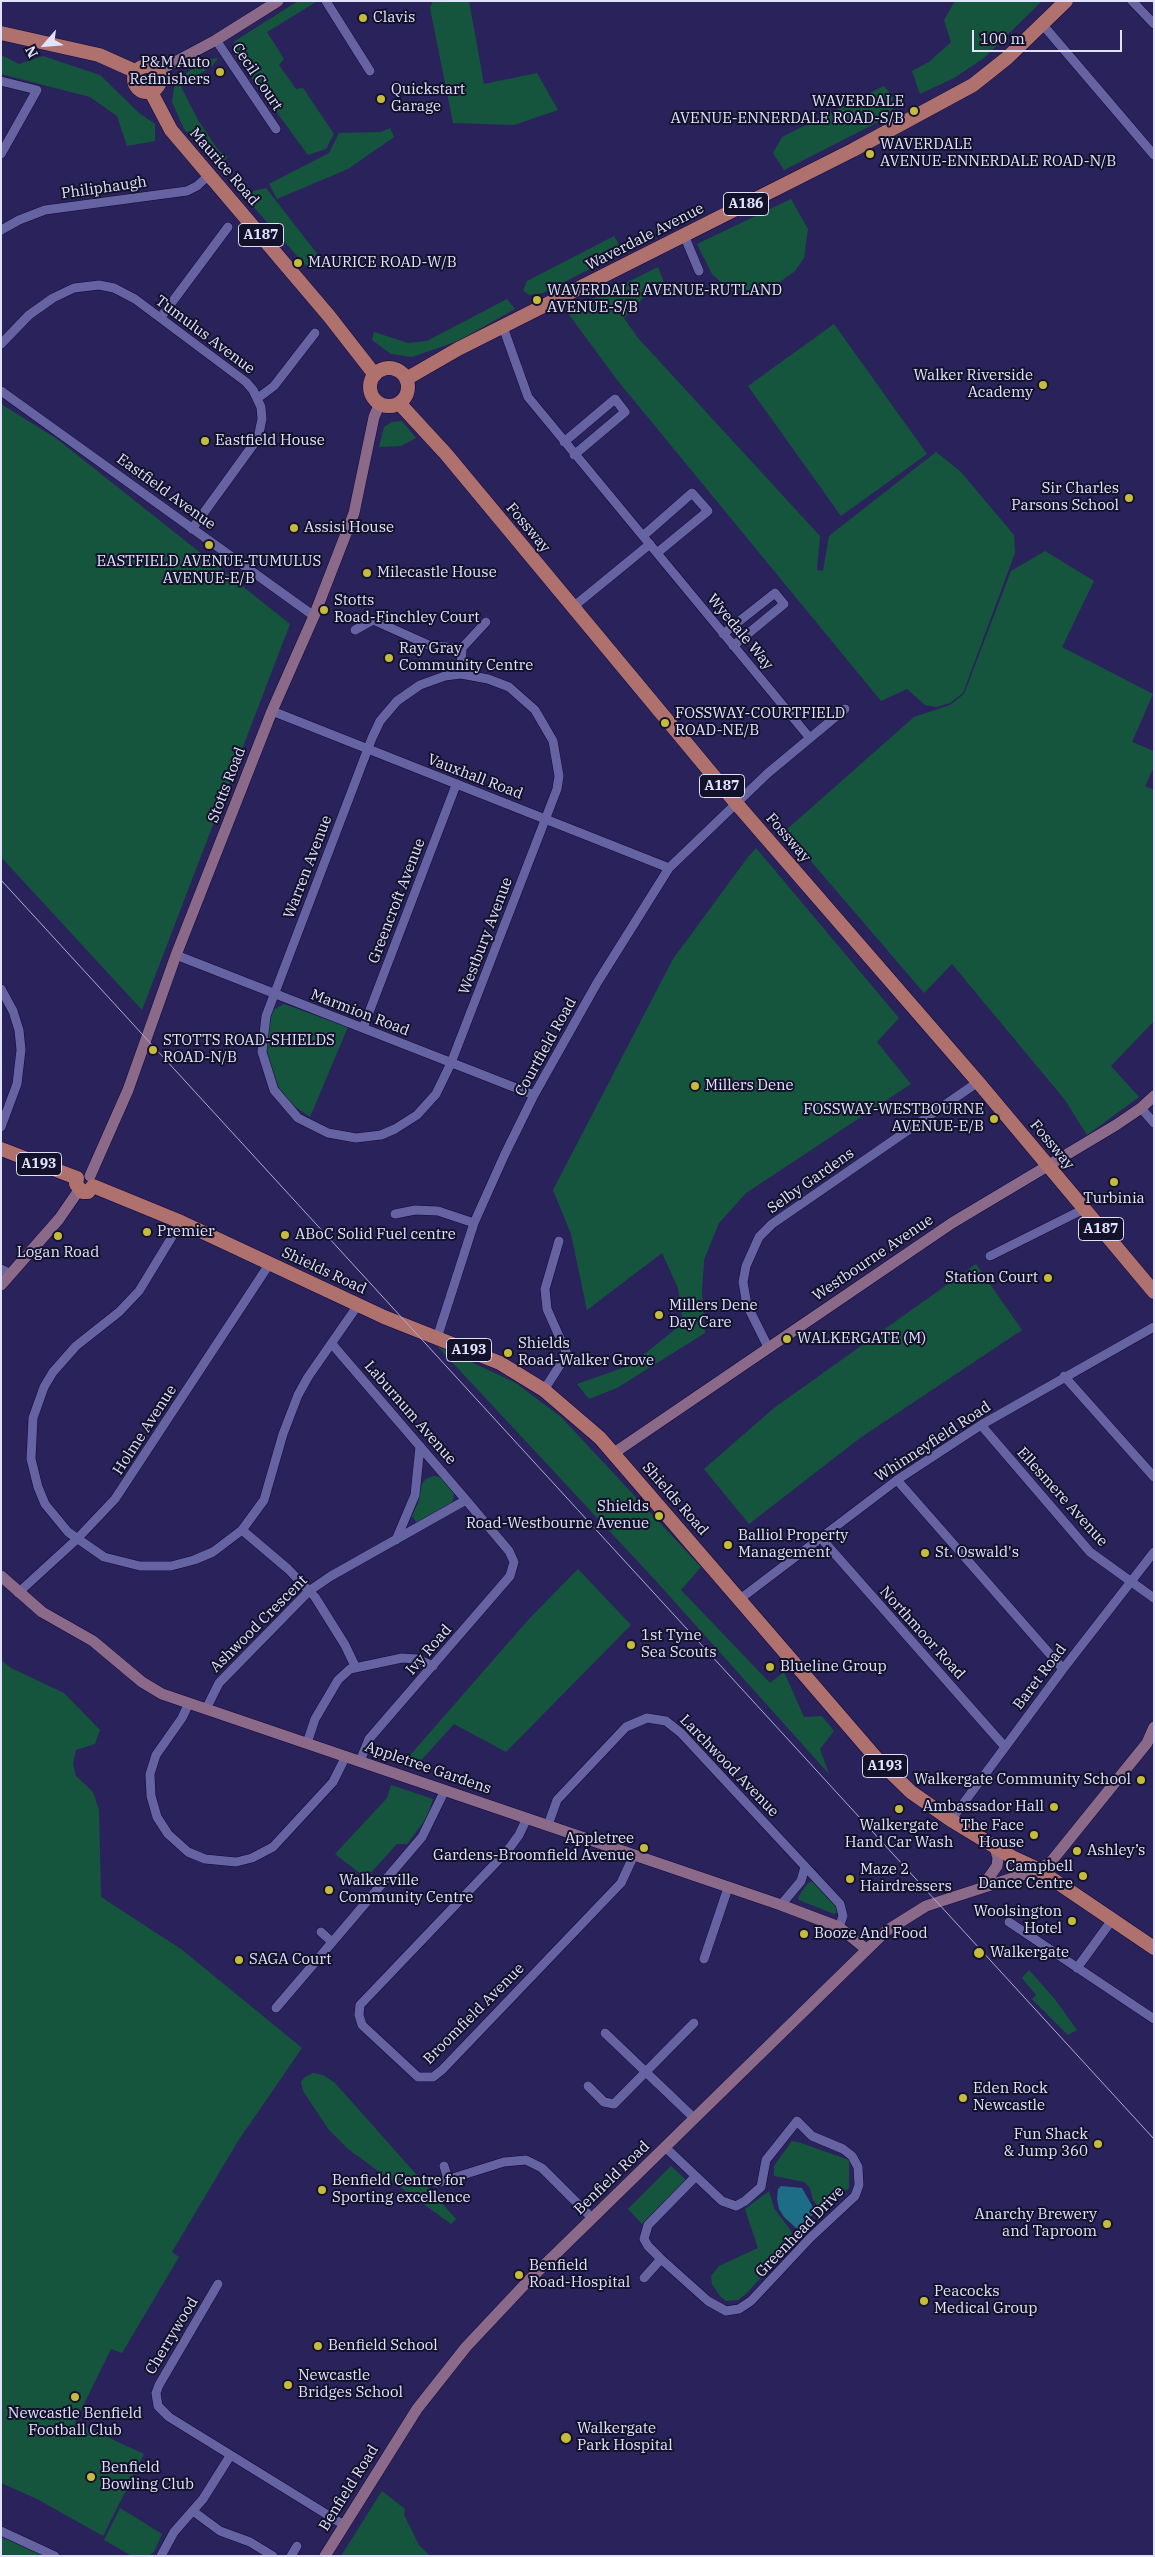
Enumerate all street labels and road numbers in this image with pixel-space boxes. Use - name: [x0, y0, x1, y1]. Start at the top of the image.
- street label: Cecil Court: [228, 40, 286, 114]
- street label: Maurice Road: [185, 125, 263, 209]
- street label: Philiphaugh: [60, 173, 148, 203]
- road number: A186: [724, 192, 768, 215]
- street label: Waverdale Avenue: [583, 199, 707, 275]
- road number: A187: [238, 224, 284, 246]
- street label: Tumulus Avenue: [152, 292, 258, 378]
- street label: Eastfield Avenue: [113, 450, 219, 534]
- street label: Fossway: [502, 499, 554, 557]
- street label: Wyedale Way: [703, 590, 777, 674]
- street label: Stotts Road: [204, 745, 250, 825]
- street label: Vauxhall Road: [425, 751, 525, 803]
- road number: A187: [700, 774, 744, 798]
- street label: Fossway: [762, 810, 814, 866]
- street label: Warren Avenue: [280, 813, 336, 921]
- street label: Greencroft Avenue: [365, 836, 429, 966]
- street label: Westbury Avenue: [455, 875, 517, 997]
- street label: Marmion Road: [308, 986, 412, 1040]
- street label: Courtfield Road: [512, 995, 580, 1099]
- street label: Fossway: [1026, 1116, 1078, 1174]
- street label: Selby Gardens: [764, 1144, 858, 1218]
- road number: A193: [16, 1152, 62, 1176]
- street label: Westbourne Avenue: [809, 1211, 937, 1305]
- road number: A187: [1078, 1218, 1124, 1240]
- street label: Shields Road: [279, 1244, 369, 1298]
- road number: A193: [446, 1338, 492, 1362]
- street label: Laburnum Avenue: [360, 1358, 460, 1468]
- street label: Holme Avenue: [109, 1382, 181, 1478]
- street label: Whinneyfield Road: [872, 1398, 994, 1486]
- street label: Ellesmere Avenue: [1013, 1444, 1111, 1550]
- street label: Shields Road: [638, 1459, 712, 1539]
- street label: Ashwood Crescent: [207, 1572, 311, 1676]
- street label: Northmoor Road: [876, 1583, 968, 1683]
- street label: Ivy Road: [402, 1621, 456, 1679]
- street label: Baret Road: [1009, 1641, 1071, 1713]
- street label: Larchwood Avenue: [676, 1711, 782, 1821]
- street label: Appletree Gardens: [362, 1738, 494, 1798]
- road number: A193: [862, 1754, 908, 1778]
- street label: Broomfield Avenue: [420, 1960, 528, 2068]
- street label: Benfield Road: [570, 2137, 654, 2219]
- street label: Greenhead Drive: [752, 2183, 848, 2281]
- street label: Cherrywood: [142, 2294, 202, 2378]
- street label: Benfield Road: [315, 2442, 383, 2534]

